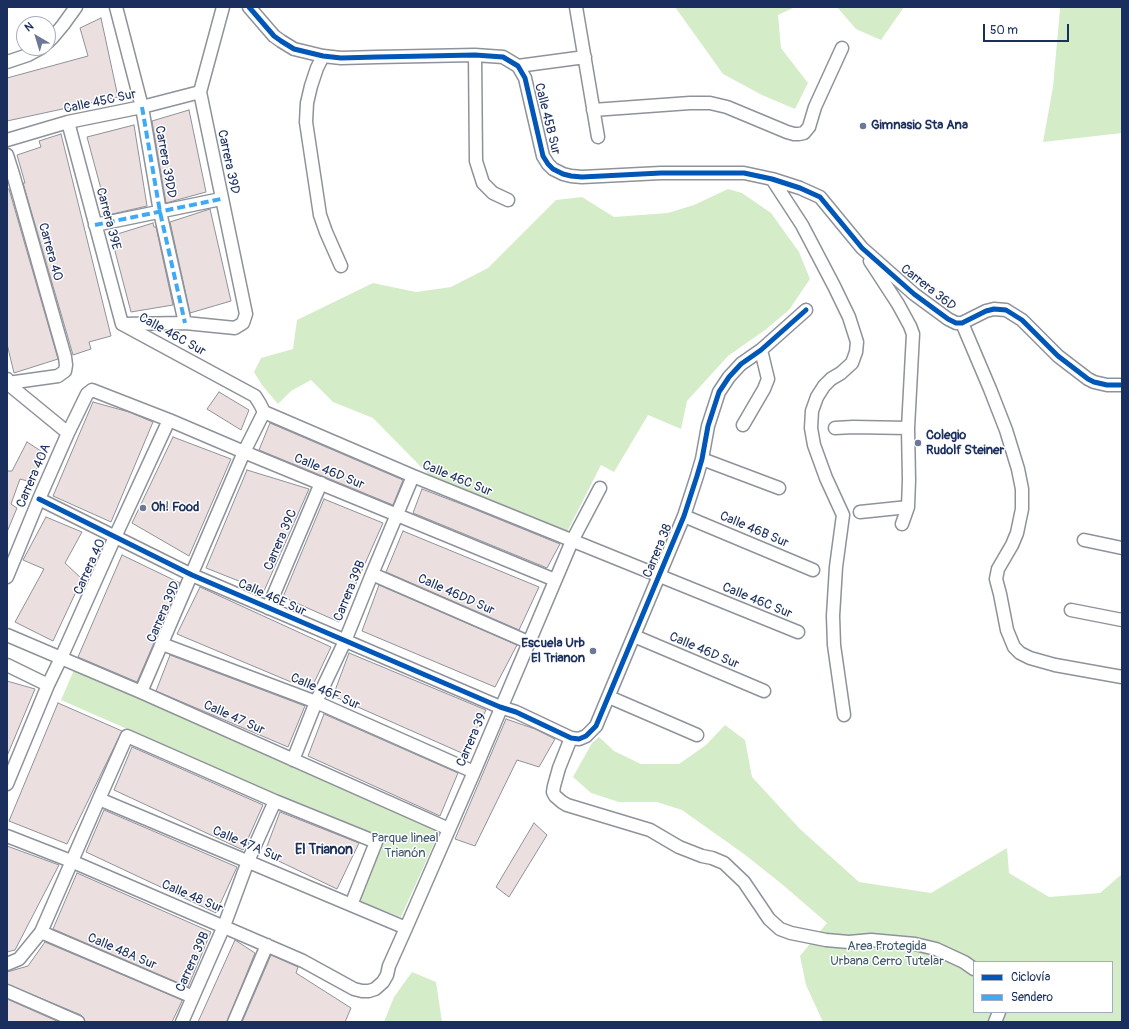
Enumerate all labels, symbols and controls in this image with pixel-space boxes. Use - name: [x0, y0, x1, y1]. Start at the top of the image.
- north arrow: [16, 16, 56, 56]
- scale bar: [985, 16, 1071, 42]
- text: N: [22, 20, 36, 34]
- text: 50 m: [990, 23, 1018, 38]
- street label: Calle 45B Sur: [531, 82, 563, 156]
- street label: Calle 45C Sur: [62, 87, 138, 117]
- place label: Gimnasio Sta Ana: [871, 118, 968, 134]
- marker: Gimnasio Sta Ana: [858, 121, 868, 131]
- street label: Carrera 39DD: [151, 125, 179, 199]
- street label: Carrera 39D: [214, 129, 242, 195]
- street label: Carrera 39E: [92, 186, 124, 252]
- street label: Carrera 40: [34, 221, 66, 283]
- street label: Carrera 36D: [897, 262, 959, 314]
- street label: Calle 46C Sur: [136, 310, 208, 360]
- place label: Colegio Rudolf Steiner: [926, 428, 1004, 459]
- marker: Colegio Rudolf Steiner: [913, 438, 923, 448]
- street label: Carrera 40A: [14, 442, 54, 510]
- street label: Calle 46D Sur: [292, 451, 366, 493]
- street label: Calle 46C Sur: [420, 458, 494, 500]
- place label: Oh! Food: [151, 500, 199, 516]
- marker: Oh! Food: [138, 503, 148, 513]
- street label: Carrera 39C: [261, 507, 301, 573]
- street label: Calle 46B Sur: [717, 508, 791, 552]
- street label: Carrera 38: [640, 522, 676, 580]
- street label: Carrera 40: [71, 537, 109, 597]
- street label: Carrera 39B: [331, 558, 369, 624]
- street label: Calle 46DD Sur: [415, 571, 497, 619]
- street label: Calle 46E Sur: [236, 576, 308, 620]
- street label: Carrera 39D: [144, 579, 184, 645]
- street label: Calle 46C Sur: [720, 580, 794, 622]
- street label: Calle 46D Sur: [667, 629, 741, 673]
- place label: Escuela Urb El Trianon: [521, 636, 585, 667]
- marker: Escuela Urb El Trianon: [588, 646, 598, 656]
- street label: Calle 46F Sur: [288, 670, 362, 714]
- street label: Calle 47 Sur: [201, 698, 267, 738]
- street label: Carrera 39: [454, 711, 490, 769]
- street label: Calle 47A Sur: [210, 823, 284, 867]
- park label: Parque lineal Trianón: [371, 831, 439, 862]
- district label: El Trianon: [295, 842, 353, 858]
- street label: Calle 48 Sur: [159, 877, 225, 917]
- street label: Carrera 39B: [173, 929, 213, 995]
- street label: Calle 48A Sur: [85, 930, 159, 974]
- park label: Area Protegida Urbana Cerro Tutelar: [830, 939, 944, 970]
- legend: [973, 961, 1113, 1013]
- text: Ciclovía: [1011, 970, 1050, 985]
- text: Sendero: [1011, 990, 1053, 1005]

